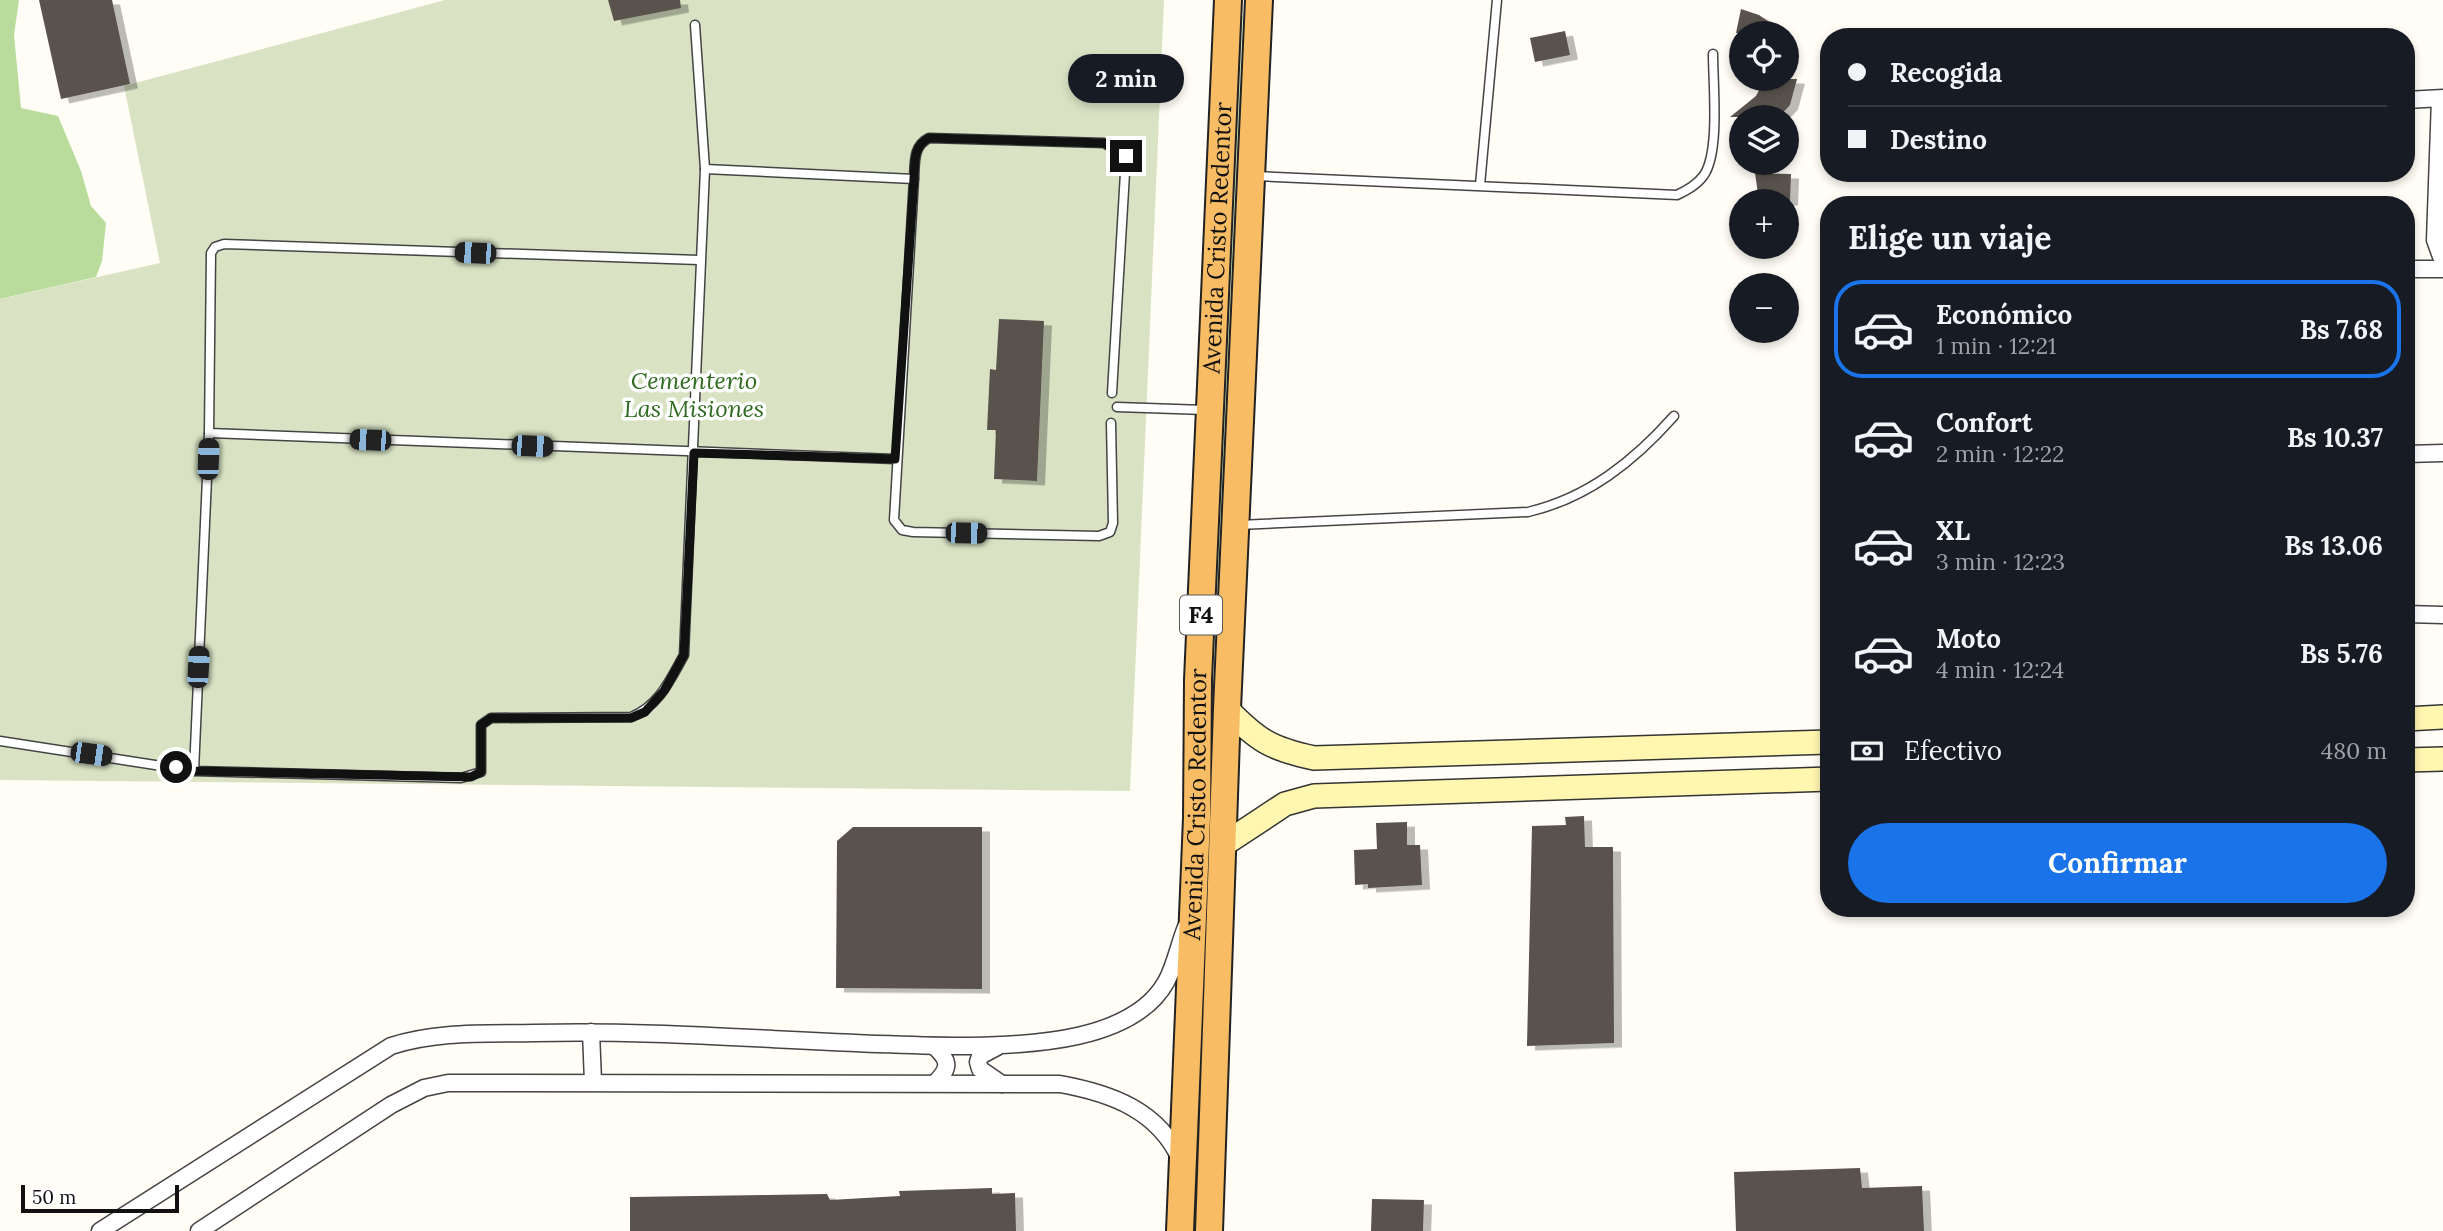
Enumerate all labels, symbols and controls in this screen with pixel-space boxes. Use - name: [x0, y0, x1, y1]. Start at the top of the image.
- map controls: [1729, 21, 1799, 343]
- button: locate: [1729, 21, 1799, 91]
- callout: 2 min: [1068, 54, 1184, 104]
- text: Recogida: [1890, 56, 2002, 89]
- text: 2 min: [1095, 64, 1157, 93]
- street label: Avenida Cristo Redentor: [1195, 101, 1239, 375]
- button: layers: [1729, 105, 1799, 175]
- text: Destino: [1890, 123, 1987, 156]
- route end: [1110, 140, 1142, 172]
- button: +: [1729, 189, 1799, 259]
- text: Elige un viaje: [1848, 217, 2052, 258]
- car: [454, 242, 497, 264]
- button: −: [1729, 273, 1799, 343]
- icon: car: [1852, 298, 1915, 361]
- text: Económico: [1936, 298, 2072, 331]
- text: Bs 7.68: [2300, 313, 2383, 346]
- text: 1 min · 12:21: [1936, 331, 2056, 360]
- park label: Cementerio Las Misiones: [624, 365, 764, 424]
- icon: car: [1852, 406, 1915, 469]
- text: Confort: [1936, 406, 2033, 439]
- text: Bs 10.37: [2287, 421, 2383, 454]
- car: [349, 429, 392, 451]
- car: [511, 435, 554, 457]
- car: [197, 438, 220, 480]
- text: 2 min · 12:22: [1936, 439, 2064, 468]
- icon: car: [1852, 514, 1915, 577]
- text: XL: [1936, 514, 1970, 547]
- car: [945, 522, 988, 544]
- text: Bs 13.06: [2284, 529, 2383, 562]
- text: 3 min · 12:23: [1936, 547, 2065, 576]
- road number: F4: [1180, 596, 1222, 635]
- icon: car: [1852, 622, 1915, 685]
- text: Moto: [1936, 622, 2001, 655]
- text: Bs 5.76: [2300, 637, 2383, 670]
- car: [187, 645, 210, 689]
- text: 4 min · 12:24: [1936, 655, 2064, 684]
- street label: Avenida Cristo Redentor: [1176, 667, 1214, 942]
- icon: cash: [1848, 732, 1886, 770]
- text: Efectivo: [1904, 734, 2002, 767]
- text: 480 m: [2321, 736, 2387, 765]
- car: [69, 741, 114, 767]
- route start: [160, 751, 192, 783]
- button: Confirmar: [1848, 823, 2387, 903]
- scale bar: [21, 1182, 178, 1214]
- text: 50 m: [32, 1185, 76, 1209]

